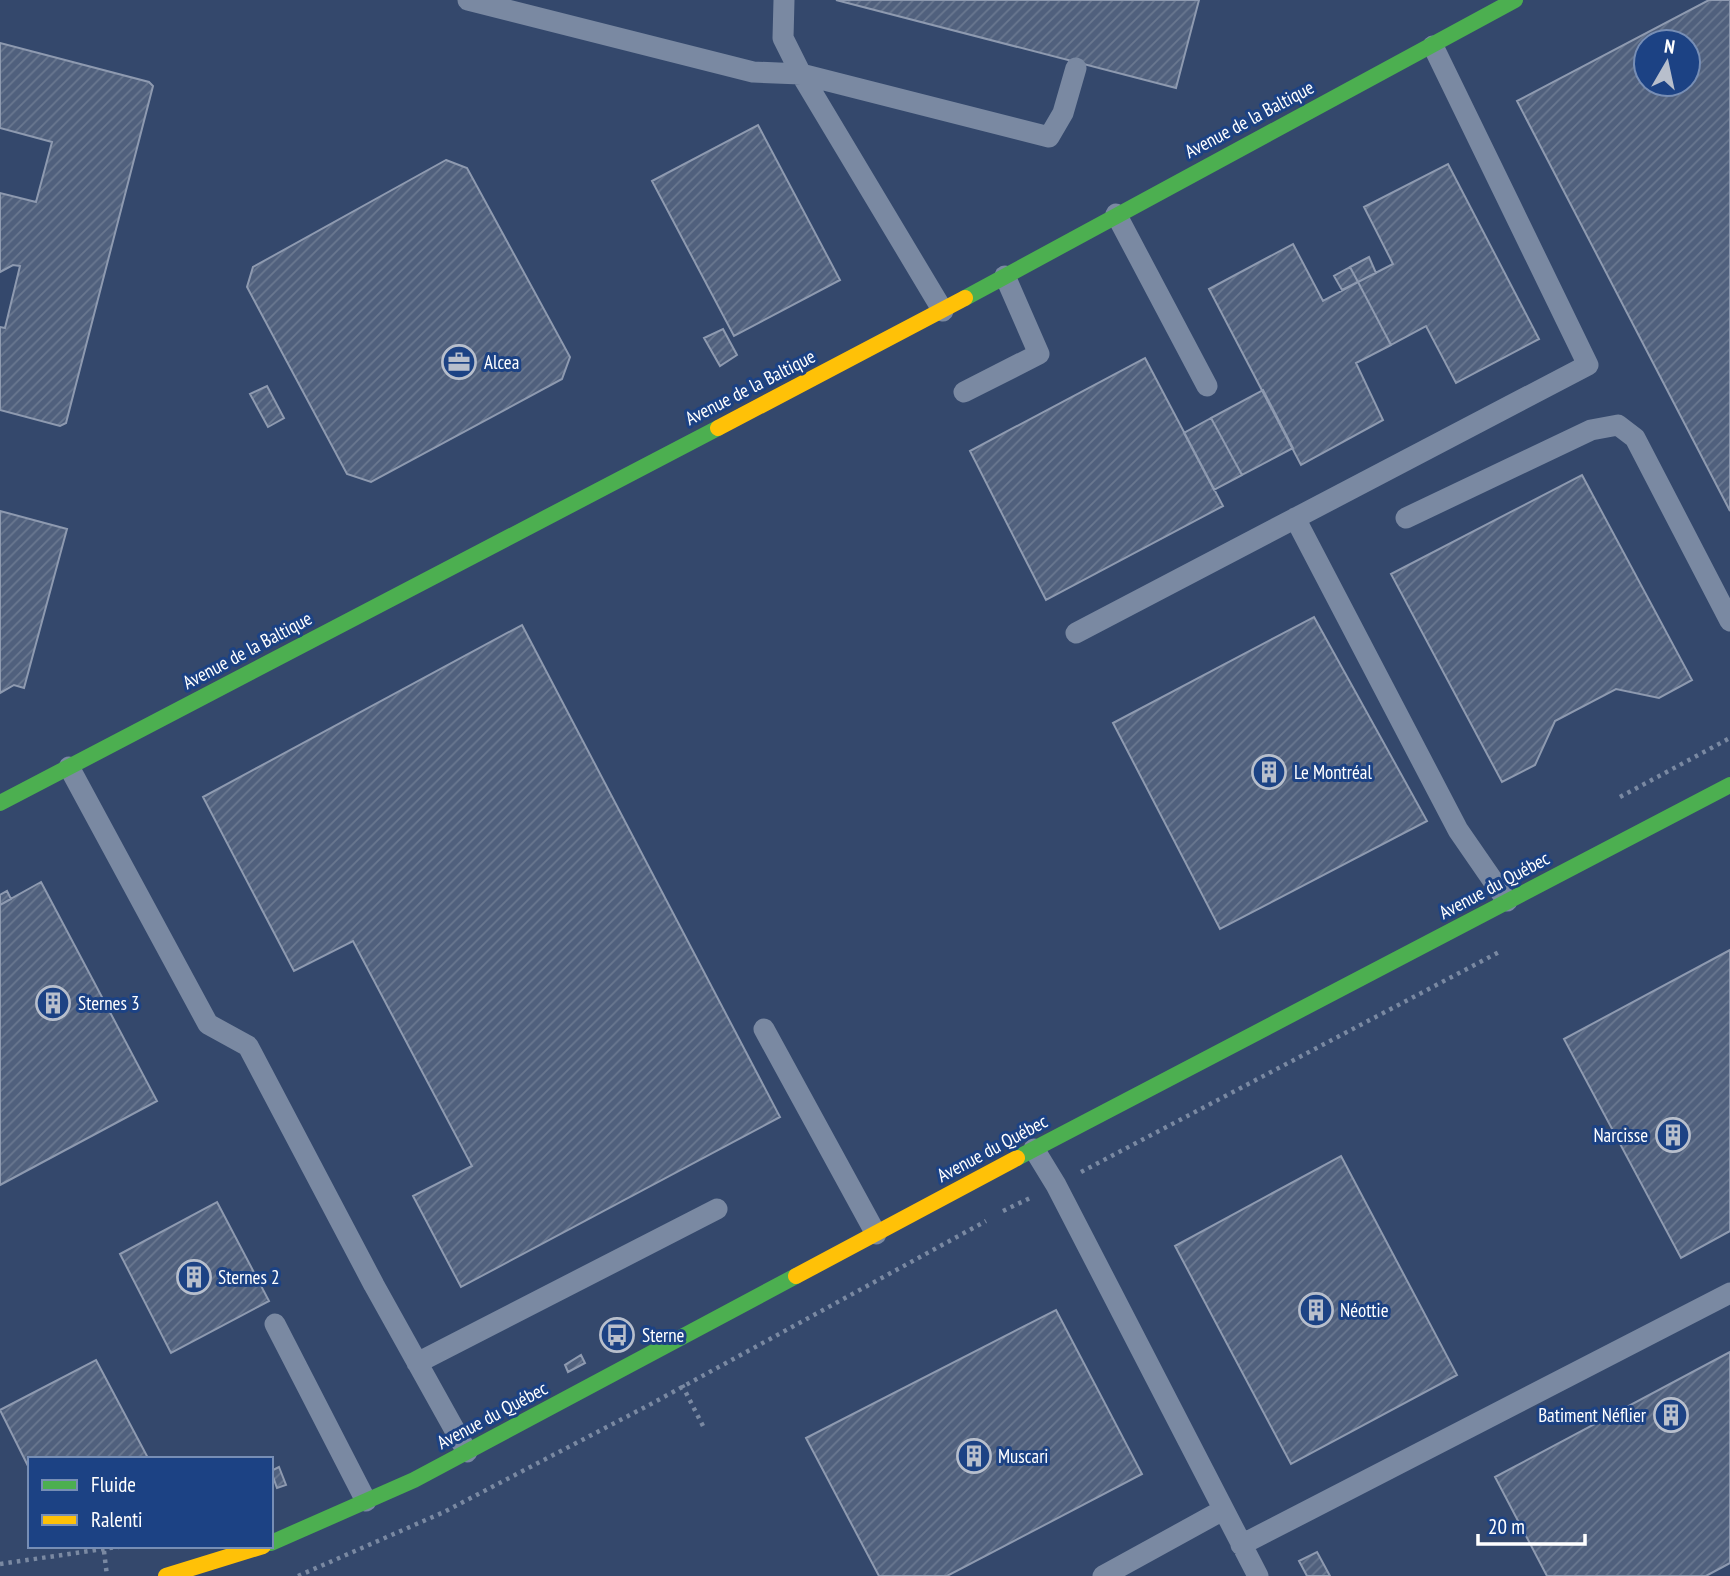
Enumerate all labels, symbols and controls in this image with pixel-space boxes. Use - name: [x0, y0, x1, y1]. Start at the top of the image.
- north arrow: [1632, 28, 1702, 98]
- text: N: [1663, 34, 1677, 59]
- street label: Avenue de la Baltique: [1180, 75, 1318, 163]
- office icon: Alcea: [440, 343, 478, 381]
- street label: Avenue de la Baltique: [681, 344, 819, 430]
- place label: Alcea: [484, 350, 519, 374]
- street label: Avenue de la Baltique: [178, 606, 316, 694]
- building icon: Le Montréal: [1250, 753, 1288, 791]
- place label: Le Montréal: [1294, 760, 1372, 784]
- street label: Avenue du Québec: [1435, 846, 1554, 924]
- building icon: Sternes 3: [34, 984, 72, 1022]
- place label: Sternes 3: [78, 991, 139, 1015]
- street label: Avenue du Québec: [933, 1109, 1052, 1187]
- building icon: Narcisse: [1654, 1116, 1692, 1154]
- place label: Narcisse: [1593, 1123, 1648, 1147]
- building icon: Sternes 2: [175, 1258, 213, 1296]
- place label: Sternes 2: [218, 1265, 279, 1289]
- building icon: Néottie: [1297, 1291, 1335, 1329]
- place label: Néottie: [1340, 1298, 1389, 1322]
- bus stop icon: Sterne: [598, 1316, 636, 1354]
- place label: Sterne: [642, 1323, 685, 1347]
- street label: Avenue du Québec: [433, 1376, 552, 1454]
- building icon: Batiment Néflier: [1652, 1396, 1690, 1434]
- place label: Batiment Néflier: [1538, 1403, 1647, 1427]
- building icon: Muscari: [955, 1437, 993, 1475]
- place label: Muscari: [998, 1444, 1048, 1468]
- legend: [28, 1457, 273, 1548]
- text: Fluide: [91, 1471, 136, 1498]
- scale bar: [1478, 1502, 1585, 1546]
- text: Ralenti: [91, 1506, 143, 1533]
- text: 20 m: [1488, 1513, 1525, 1540]

